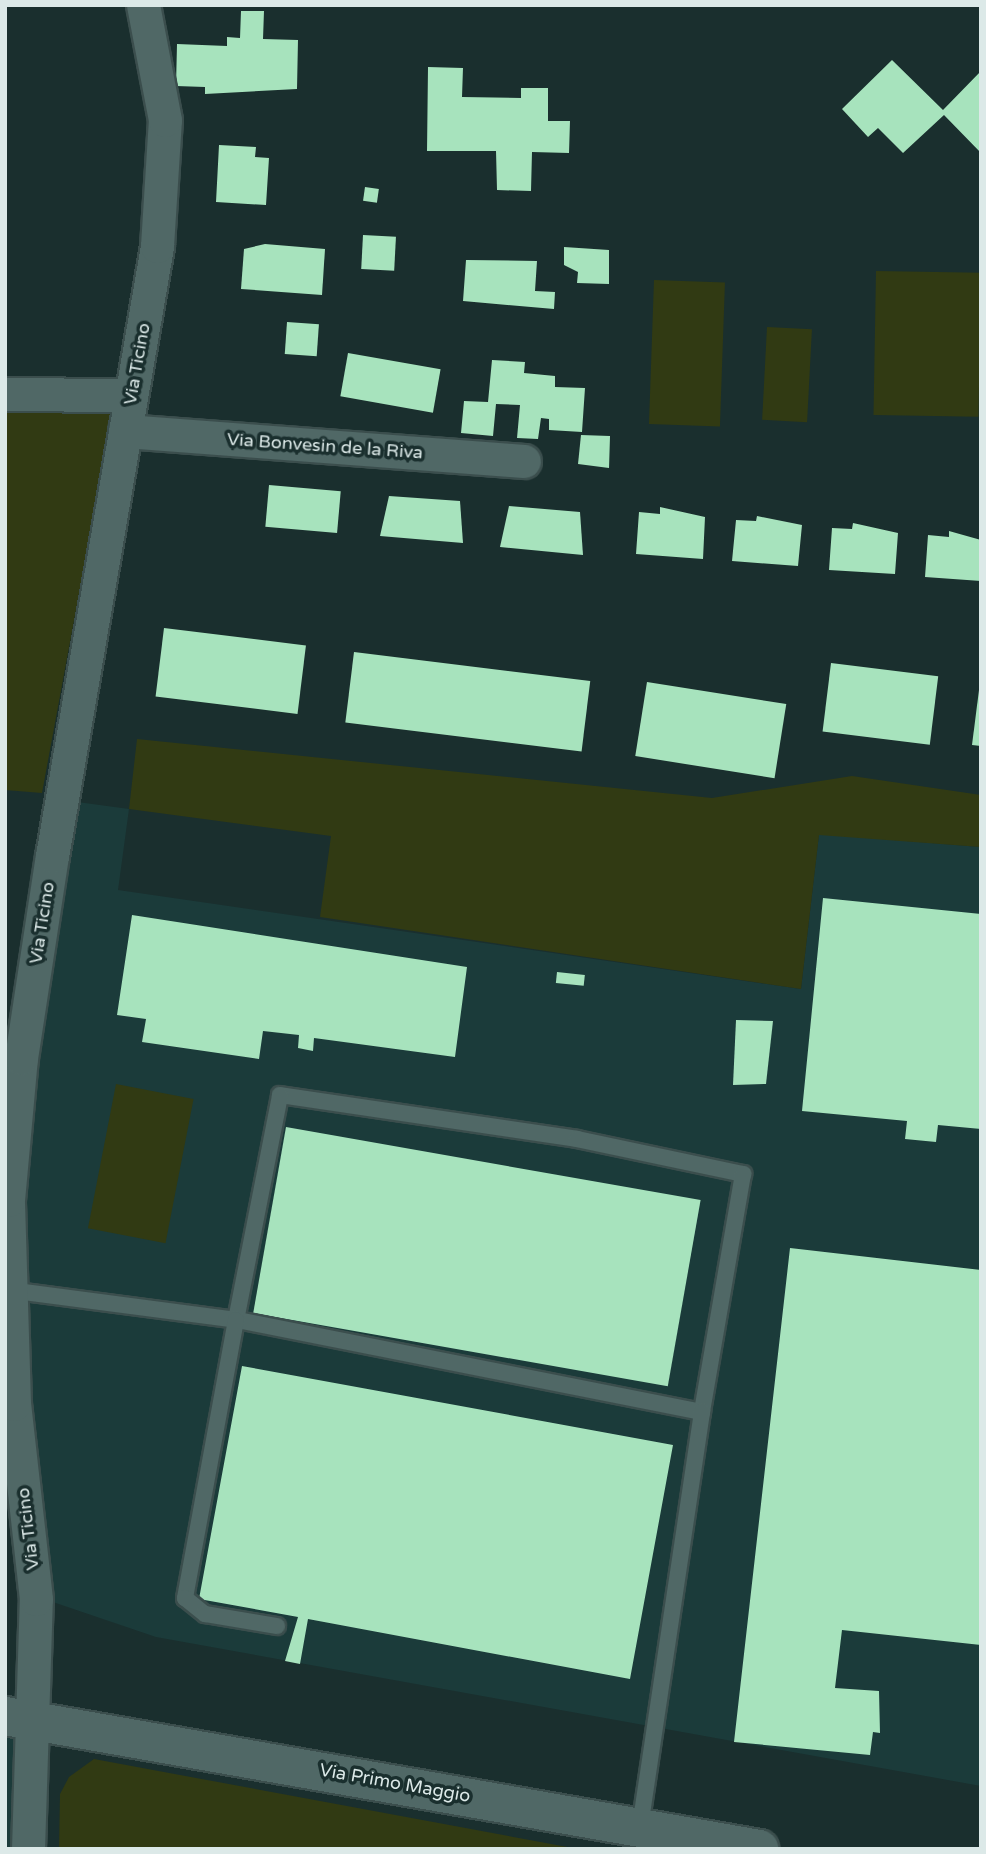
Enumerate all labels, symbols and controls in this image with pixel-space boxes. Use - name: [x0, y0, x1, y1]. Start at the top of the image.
- street label: Via Ticino: [119, 321, 155, 407]
- street label: Via Bonvesin de la Riva: [226, 428, 424, 464]
- street label: Via Ticino: [25, 880, 59, 966]
- street label: Via Ticino: [12, 1487, 44, 1571]
- street label: Via Primo Maggio: [318, 1759, 472, 1807]

